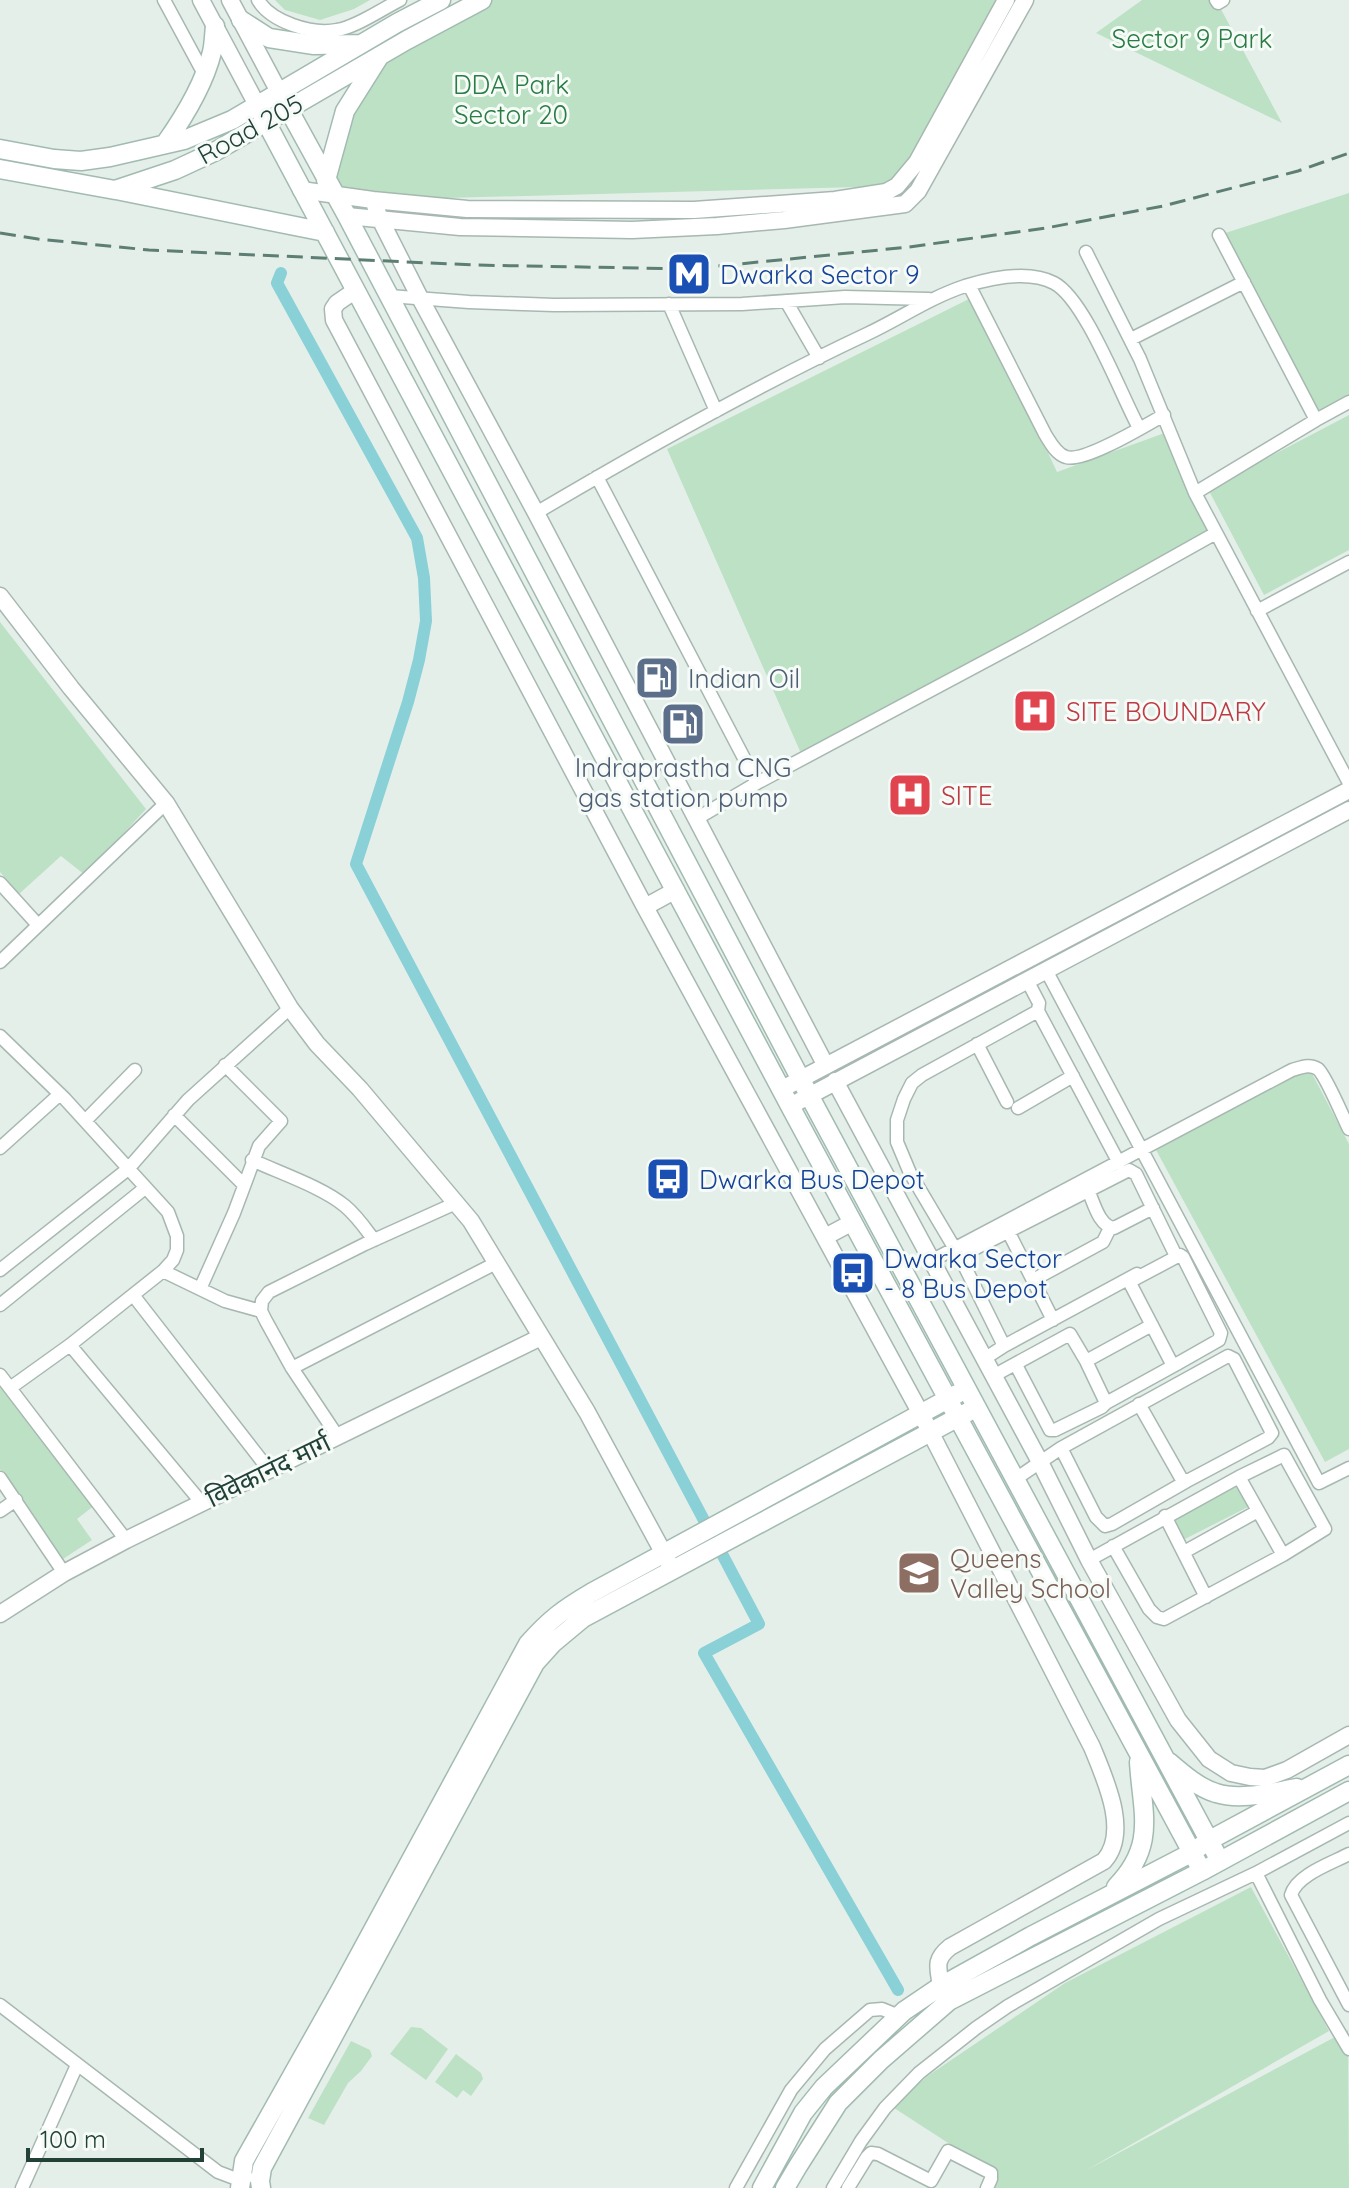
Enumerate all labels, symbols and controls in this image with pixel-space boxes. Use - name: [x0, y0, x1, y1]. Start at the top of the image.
- park label: Sector 9 Park: [1112, 22, 1272, 55]
- park label: DDA Park Sector 20: [453, 68, 569, 131]
- street label: Road 205: [191, 87, 309, 171]
- metro station icon: Dwarka Sector 9: [665, 250, 713, 298]
- place label: Dwarka Sector 9: [720, 258, 920, 291]
- fuel station icon: Indian Oil: [633, 654, 681, 702]
- place label: Indian Oil: [688, 662, 800, 695]
- hospital icon: SITE BOUNDARY: [1011, 687, 1059, 735]
- place label: SITE BOUNDARY: [1066, 695, 1266, 728]
- fuel station icon: Indraprastha CNG gas station pump: [659, 700, 707, 748]
- place label: Indraprastha CNG gas station pump: [575, 751, 791, 814]
- hospital icon: SITE: [886, 771, 934, 819]
- place label: SITE: [941, 779, 993, 812]
- bus stop icon: Dwarka Bus Depot: [644, 1155, 692, 1203]
- place label: Dwarka Bus Depot: [699, 1163, 925, 1196]
- place label: Dwarka Sector - 8 Bus Depot: [884, 1242, 1062, 1305]
- bus stop icon: Dwarka Sector - 8 Bus Depot: [829, 1249, 877, 1297]
- street label: विवेकानंद मार्ग: [200, 1425, 337, 1514]
- place label: Queens Valley School: [950, 1542, 1111, 1605]
- school or university icon: Queens Valley School: [895, 1549, 943, 1597]
- scale bar: [28, 2112, 202, 2162]
- text: 100 m: [40, 2124, 106, 2154]

